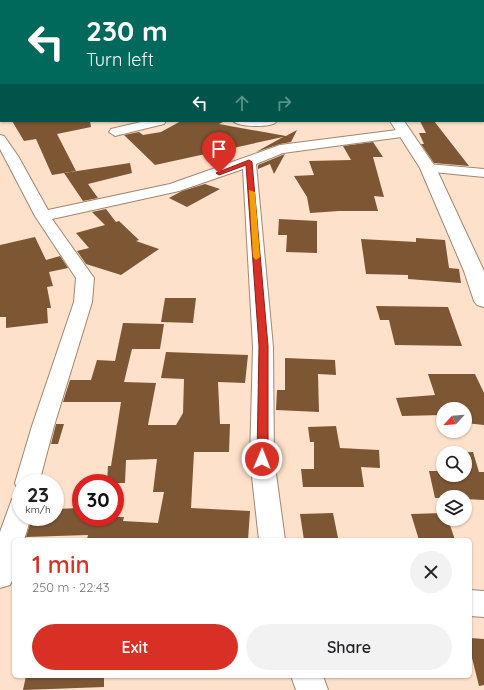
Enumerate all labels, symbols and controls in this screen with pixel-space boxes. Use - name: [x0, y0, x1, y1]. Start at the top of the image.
- text: 230 m: [86, 13, 168, 48]
- icon: left: [20, 16, 72, 68]
- text: Turn left: [86, 48, 154, 71]
- icon: left: [189, 92, 211, 114]
- icon: ahead: [231, 92, 253, 114]
- icon: right: [273, 92, 295, 114]
- pin: [202, 132, 236, 173]
- icon: arrive: [208, 138, 230, 160]
- north arrow: [436, 402, 472, 438]
- map controls: [436, 402, 472, 526]
- position arrow: [241, 438, 283, 480]
- button: search: [436, 446, 472, 482]
- speed limit sign: 30: [72, 474, 124, 526]
- text: 23: [27, 482, 49, 507]
- button: layers: [436, 490, 472, 526]
- text: km/h: [25, 503, 51, 516]
- text: 1 min: [32, 549, 90, 579]
- button: close: [410, 551, 452, 593]
- text: 250 m · 22:43: [32, 579, 110, 595]
- button: Exit: [32, 624, 238, 670]
- button: Share: [246, 624, 452, 670]

